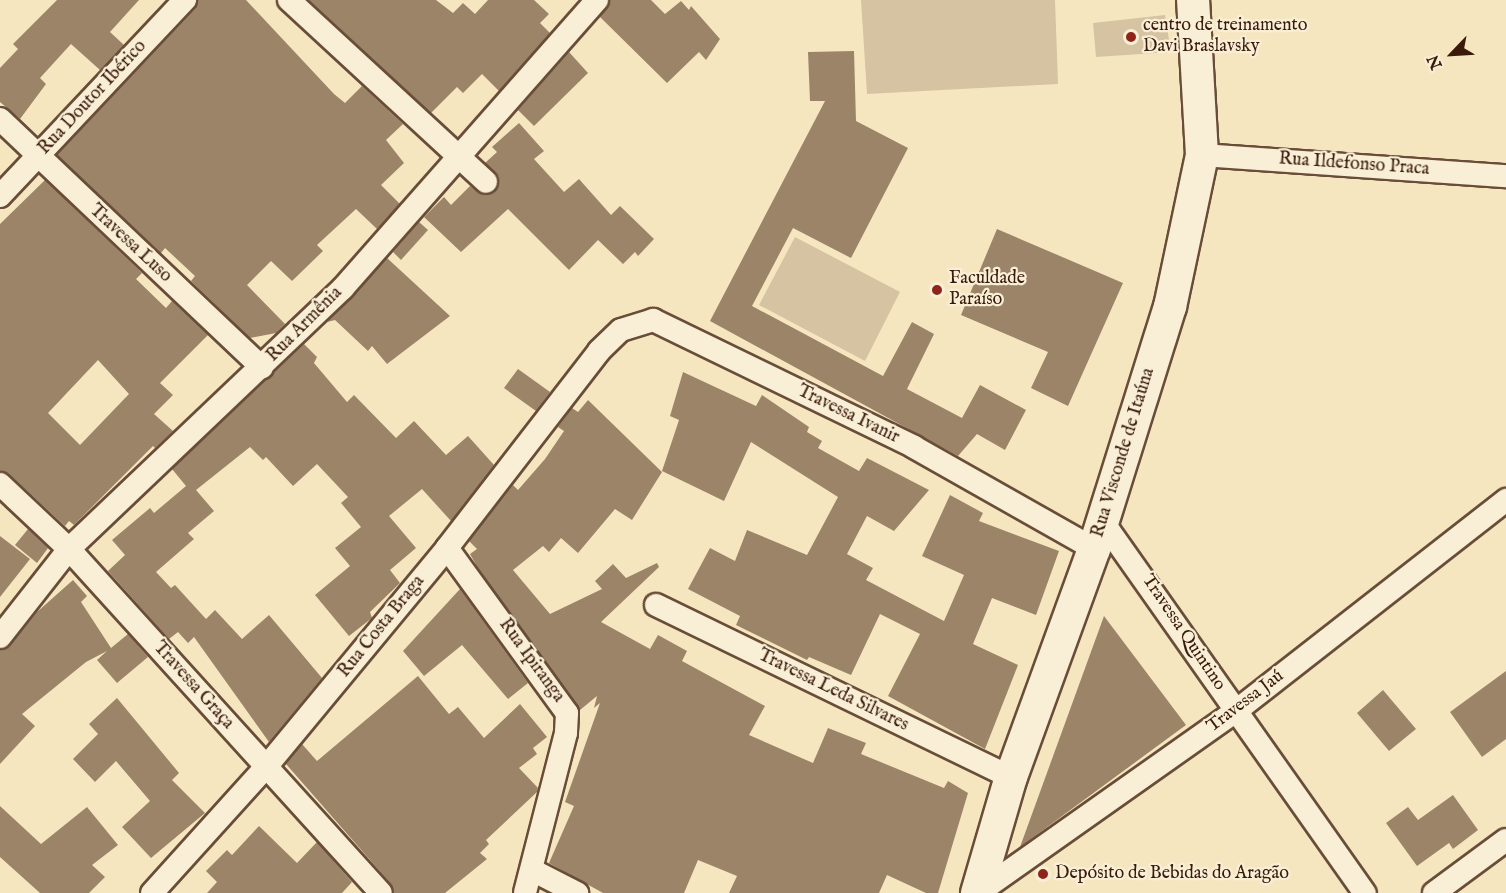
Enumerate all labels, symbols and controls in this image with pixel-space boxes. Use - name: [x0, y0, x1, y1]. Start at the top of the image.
- place label: centro de treinamento Davi Braslavsky: [1143, 16, 1307, 58]
- north arrow: [1422, 24, 1482, 84]
- marker: centro de treinamento Davi Braslavsky: [1124, 30, 1138, 44]
- street label: Rua Doutor Ibérico: [34, 36, 152, 160]
- text: N: [1424, 51, 1448, 72]
- street label: Rua Ildefonso Praca: [1278, 149, 1430, 181]
- street label: Travessa Luso: [84, 200, 176, 288]
- place label: Faculdade Paraíso: [949, 269, 1025, 312]
- street label: Rua Armênia: [263, 283, 347, 367]
- marker: Faculdade Paraíso: [930, 283, 944, 297]
- street label: Rua Visconde de Itaúna: [1088, 366, 1160, 540]
- street label: Travessa Ivanir: [794, 381, 902, 449]
- street label: Travessa Quintino: [1136, 571, 1230, 695]
- street label: Rua Costa Braga: [334, 572, 430, 682]
- street label: Rua Ipiranga: [493, 615, 569, 707]
- street label: Travessa Graça: [148, 638, 238, 734]
- street label: Travessa Leda Silvares: [754, 645, 912, 737]
- street label: Travessa Jaú: [1203, 666, 1289, 738]
- place label: Depósito de Bebidas do Aragão: [1055, 863, 1289, 885]
- marker: Depósito de Bebidas do Aragão: [1036, 867, 1050, 881]

